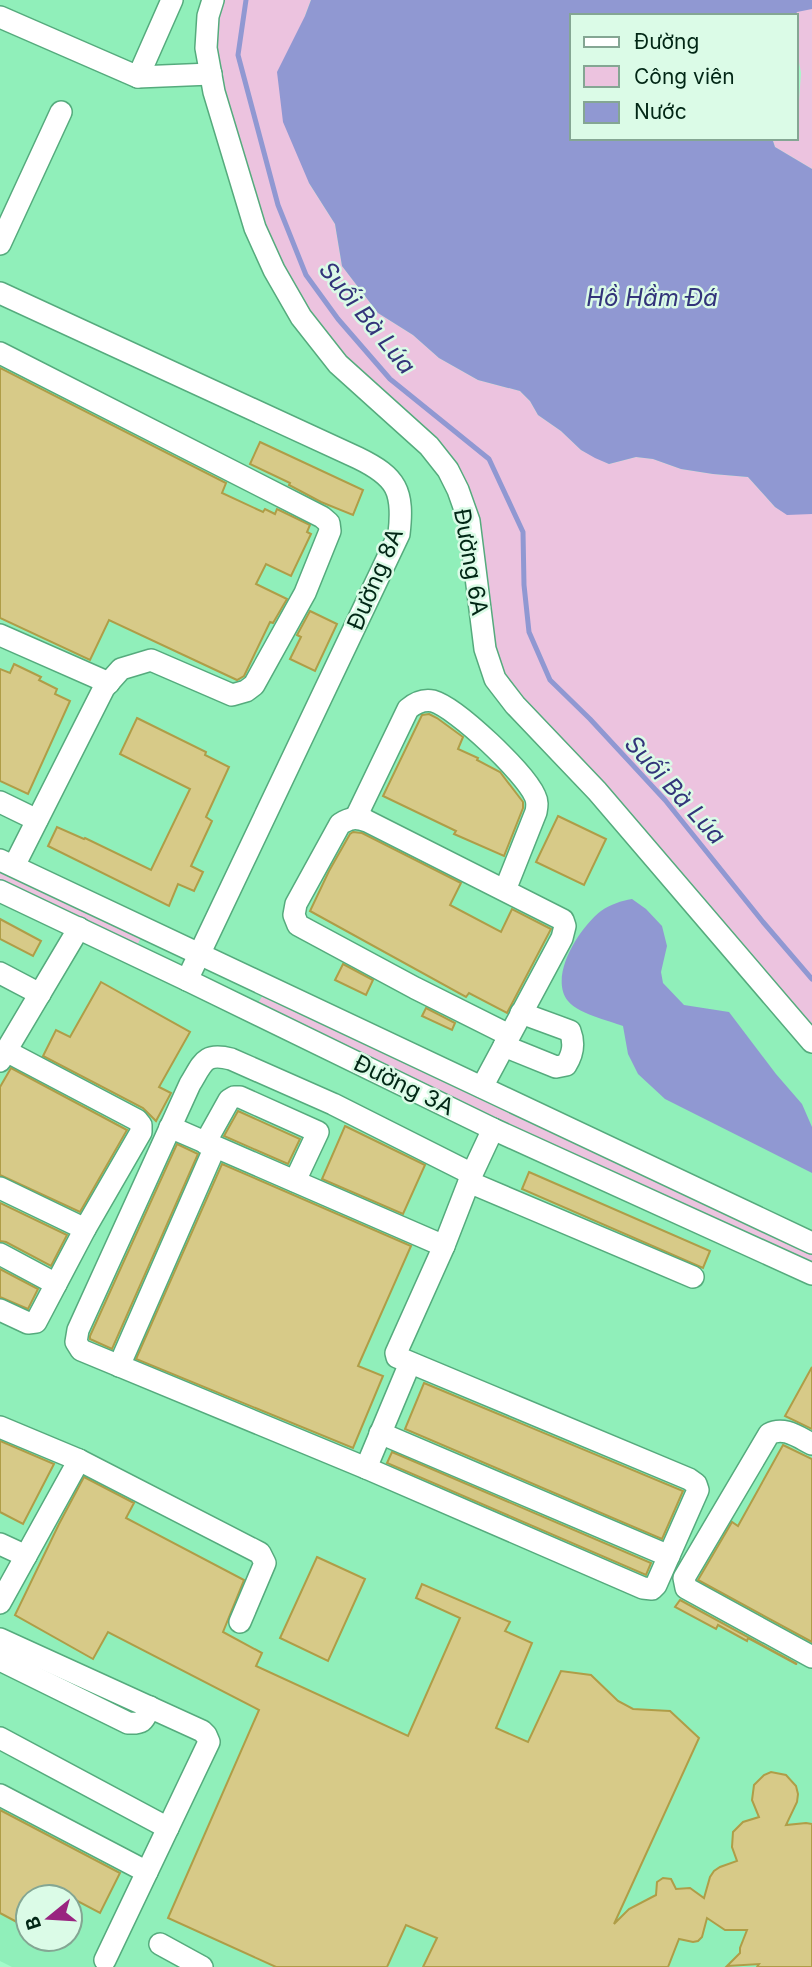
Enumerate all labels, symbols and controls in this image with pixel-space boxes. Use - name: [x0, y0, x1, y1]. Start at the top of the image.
- legend: [570, 14, 798, 140]
- text: Đường: [634, 29, 699, 54]
- text: Công viên: [634, 64, 735, 89]
- text: Nước: [634, 99, 687, 124]
- water label: Suối Bà Lúa: [313, 256, 422, 380]
- water label: Hồ Hầm Đá: [586, 283, 718, 312]
- street label: Đường 6A: [448, 506, 494, 618]
- street label: Đường 8A: [341, 524, 409, 634]
- water label: Suối Bà Lúa: [619, 729, 732, 850]
- street label: Đường 3A: [349, 1049, 459, 1121]
- north arrow: [14, 1883, 84, 1953]
- text: B: [20, 1914, 46, 1933]

